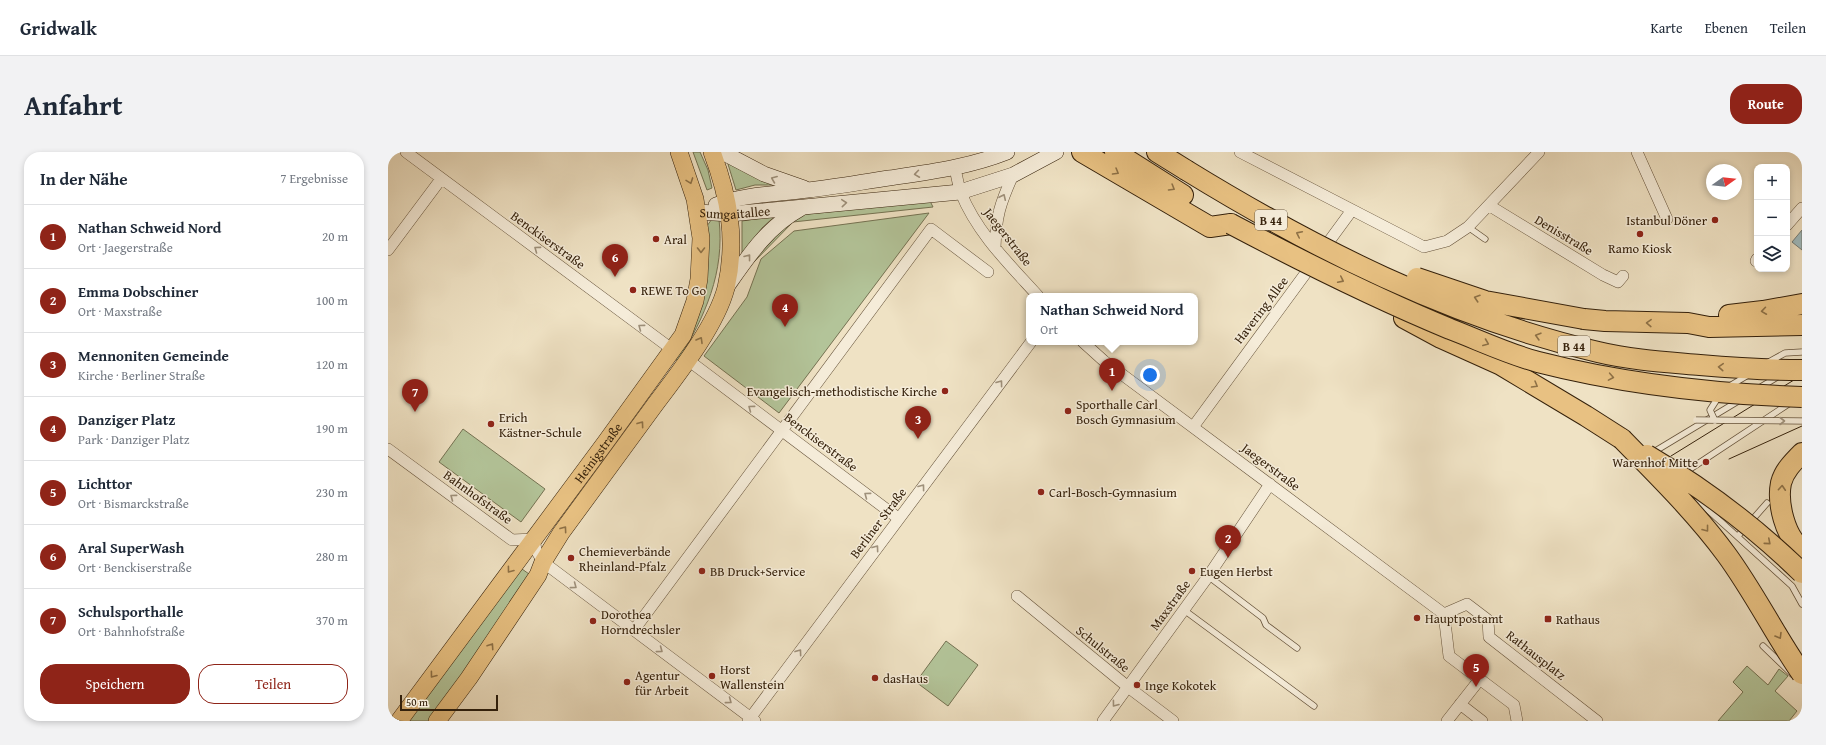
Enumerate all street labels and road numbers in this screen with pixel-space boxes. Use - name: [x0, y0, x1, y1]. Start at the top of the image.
- street label: Sumgaitallee: [699, 201, 771, 224]
- street label: Jaegerstraße: [978, 202, 1037, 270]
- street label: Benckiserstraße: [507, 206, 589, 274]
- road number: B 44: [1255, 210, 1287, 230]
- street label: Denisstraße: [1531, 210, 1597, 260]
- street label: Havering Allee: [1229, 272, 1293, 348]
- road number: B 44: [1558, 336, 1590, 356]
- street label: Benckiserstraße: [780, 408, 862, 476]
- street label: Heinigstraße: [569, 418, 626, 487]
- street label: Jaegerstraße: [1236, 437, 1304, 495]
- street label: Bahnhofstraße: [440, 465, 516, 529]
- street label: Berliner Straße: [845, 484, 911, 562]
- street label: Maxstraße: [1145, 576, 1195, 634]
- street label: Schulstraße: [1072, 621, 1134, 677]
- street label: Rathausplatz: [1502, 626, 1570, 685]

